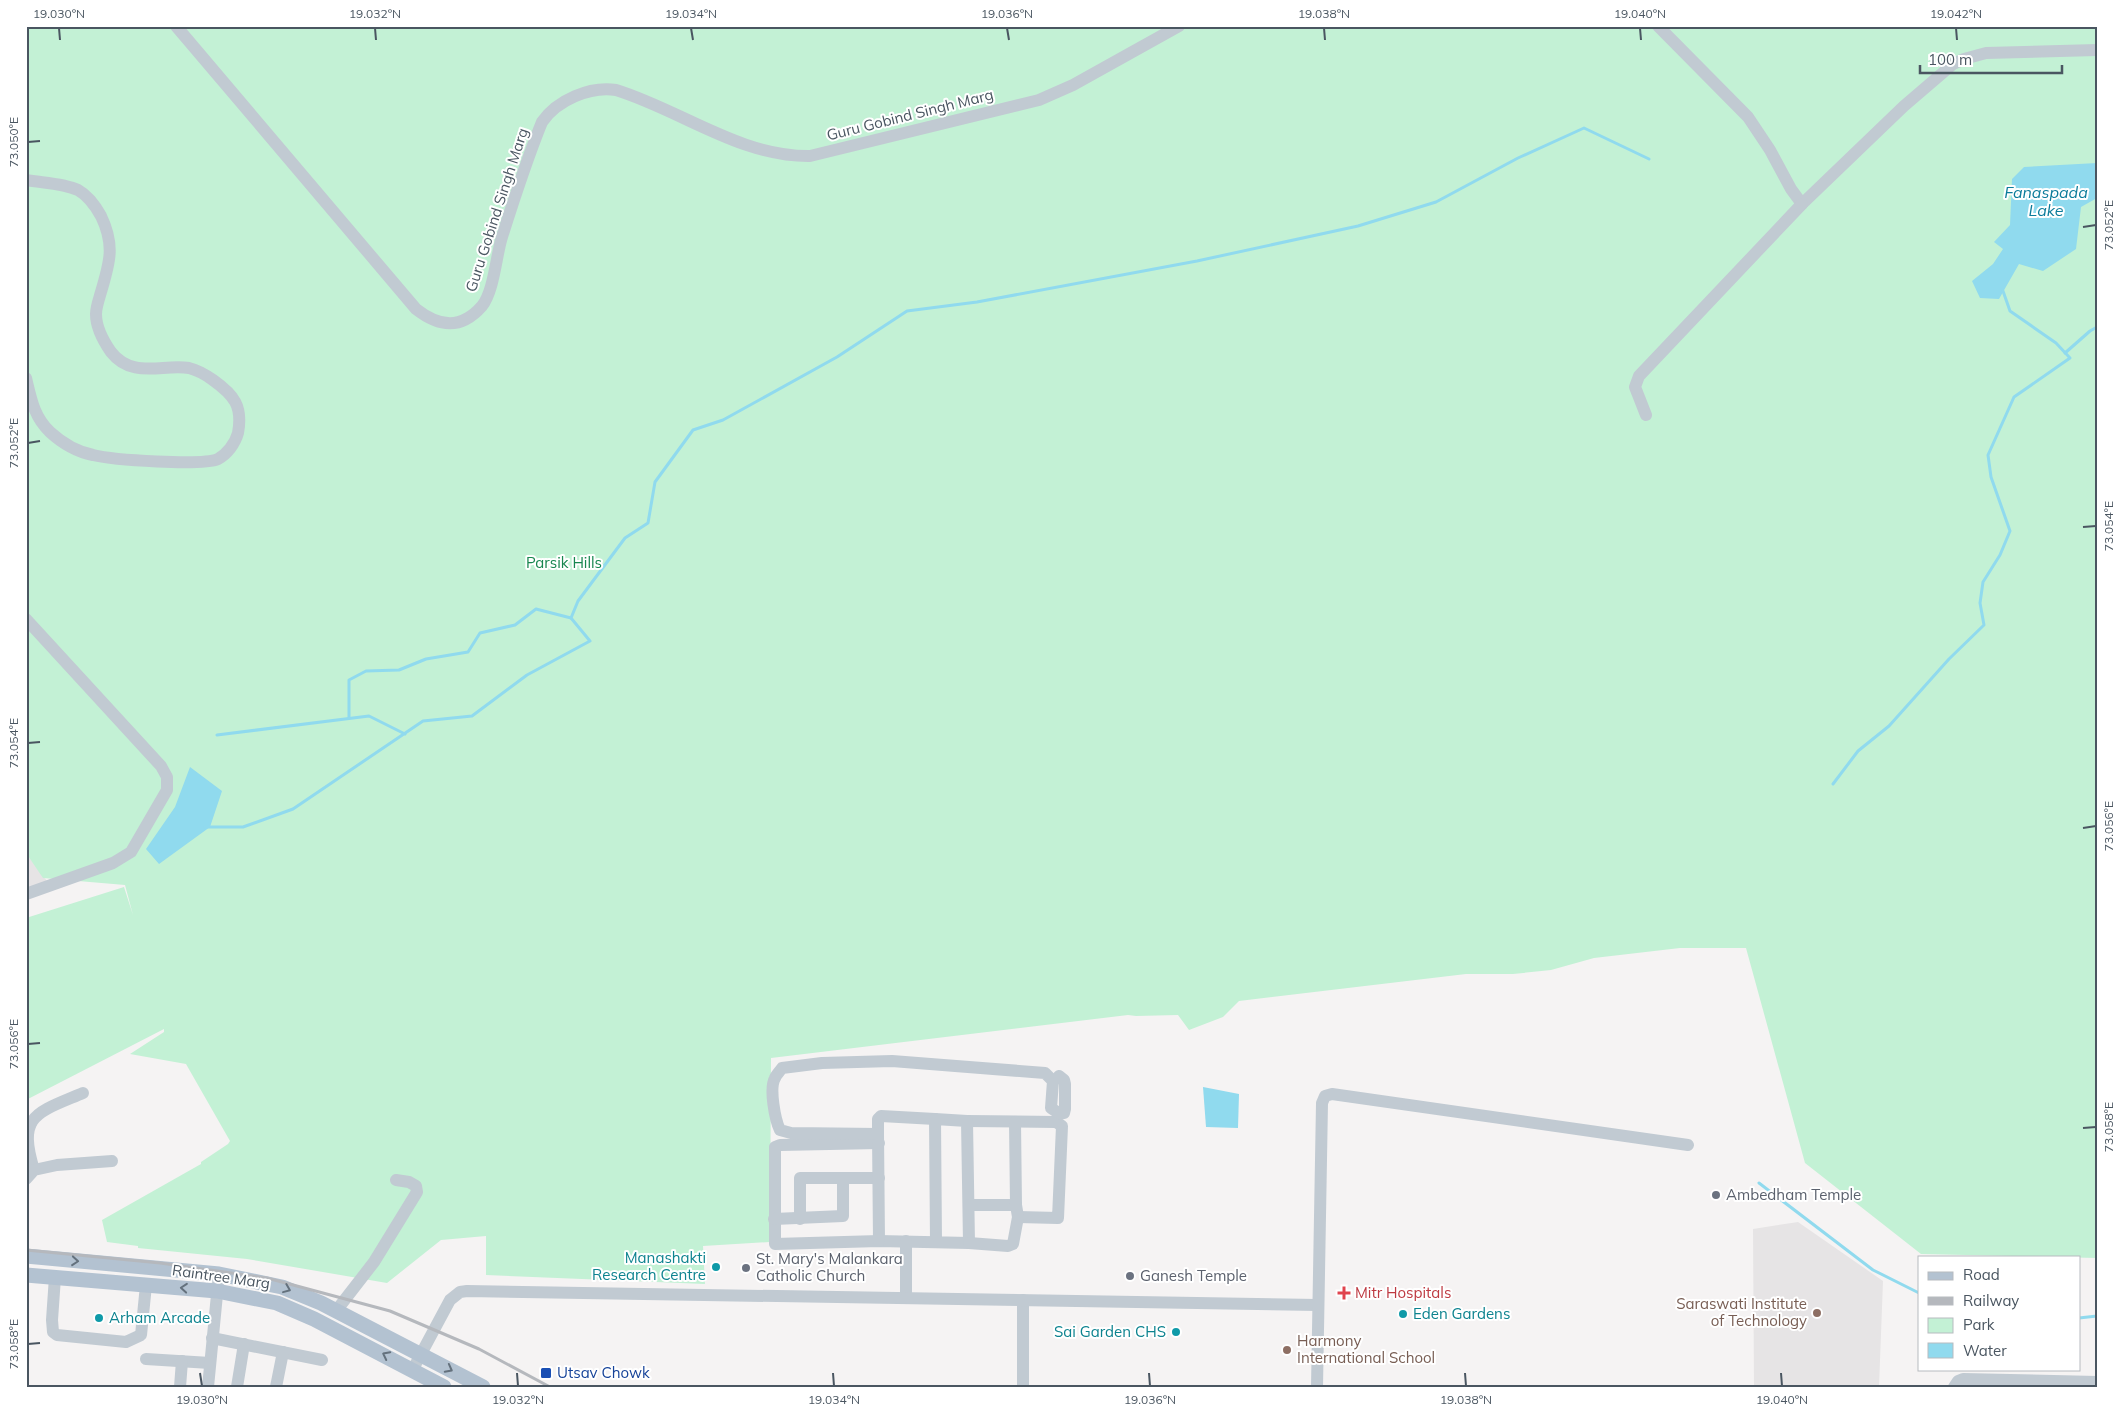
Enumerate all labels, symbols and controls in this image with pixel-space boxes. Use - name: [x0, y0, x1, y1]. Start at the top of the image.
- text: 19.030°N: [33, 6, 85, 21]
- text: 19.032°N: [349, 6, 401, 21]
- text: 19.034°N: [665, 6, 717, 21]
- text: 19.036°N: [981, 6, 1033, 21]
- text: 19.038°N: [1298, 6, 1350, 21]
- text: 19.040°N: [1614, 6, 1666, 21]
- text: 19.042°N: [1930, 6, 1982, 21]
- scale bar: [1920, 42, 2063, 74]
- text: 100 m: [1928, 50, 1972, 69]
- street label: Guru Gobind Singh Marg: [825, 85, 995, 144]
- text: 73.050°E: [6, 117, 21, 167]
- street label: Guru Gobind Singh Marg: [461, 126, 532, 294]
- water label: Fanaspada Lake: [2004, 182, 2088, 220]
- text: 73.052°E: [2101, 200, 2116, 250]
- text: 73.052°E: [6, 418, 21, 468]
- text: 73.054°E: [2101, 501, 2116, 551]
- park label: Parsik Hills: [526, 553, 602, 572]
- text: 73.054°E: [6, 718, 21, 768]
- text: 73.056°E: [2101, 801, 2116, 851]
- text: 73.056°E: [6, 1019, 21, 1069]
- text: 73.058°E: [2101, 1102, 2116, 1152]
- place label: Ambedham Temple: [1726, 1185, 1861, 1204]
- marker: Ambedham Temple: [1710, 1189, 1722, 1201]
- place label: Manashakti Research Centre: [592, 1248, 706, 1284]
- place label: St. Mary's Malankara Catholic Church: [756, 1249, 903, 1285]
- one-way arrow: [71, 1255, 79, 1266]
- legend: [1918, 1256, 2080, 1370]
- street label: Raintree Marg: [171, 1260, 271, 1293]
- marker: Manashakti Research Centre: [710, 1261, 722, 1273]
- marker: St. Mary's Malankara Catholic Church: [740, 1262, 752, 1274]
- text: Road: [1963, 1265, 2000, 1284]
- place label: Ganesh Temple: [1140, 1266, 1247, 1285]
- marker: Ganesh Temple: [1124, 1270, 1136, 1282]
- one-way arrow: [180, 1283, 188, 1294]
- one-way arrow: [282, 1283, 291, 1293]
- place label: Mitr Hospitals: [1355, 1283, 1451, 1302]
- marker: Mitr Hospitals: [1337, 1286, 1351, 1300]
- text: Railway: [1963, 1291, 2019, 1310]
- place label: Saraswati Institute of Technology: [1676, 1294, 1807, 1330]
- place label: Eden Gardens: [1413, 1304, 1510, 1323]
- marker: Saraswati Institute of Technology: [1811, 1307, 1823, 1319]
- place label: Arham Arcade: [109, 1308, 210, 1327]
- marker: Eden Gardens: [1397, 1308, 1409, 1320]
- marker: Arham Arcade: [93, 1312, 105, 1324]
- text: Park: [1963, 1315, 1995, 1334]
- text: 73.058°E: [6, 1319, 21, 1369]
- place label: Sai Garden CHS: [1054, 1322, 1166, 1341]
- marker: Sai Garden CHS: [1170, 1326, 1182, 1338]
- place label: Harmony International School: [1297, 1331, 1435, 1367]
- text: Water: [1963, 1341, 2007, 1360]
- marker: Harmony International School: [1281, 1344, 1293, 1356]
- one-way arrow: [382, 1351, 391, 1361]
- one-way arrow: [443, 1363, 452, 1373]
- place label: Utsav Chowk: [557, 1363, 650, 1382]
- marker: Utsav Chowk: [539, 1366, 553, 1380]
- text: 19.030°N: [176, 1392, 228, 1407]
- text: 19.032°N: [492, 1392, 544, 1407]
- text: 19.034°N: [808, 1392, 860, 1407]
- text: 19.036°N: [1124, 1392, 1176, 1407]
- text: 19.038°N: [1440, 1392, 1492, 1407]
- text: 19.040°N: [1756, 1392, 1808, 1407]

